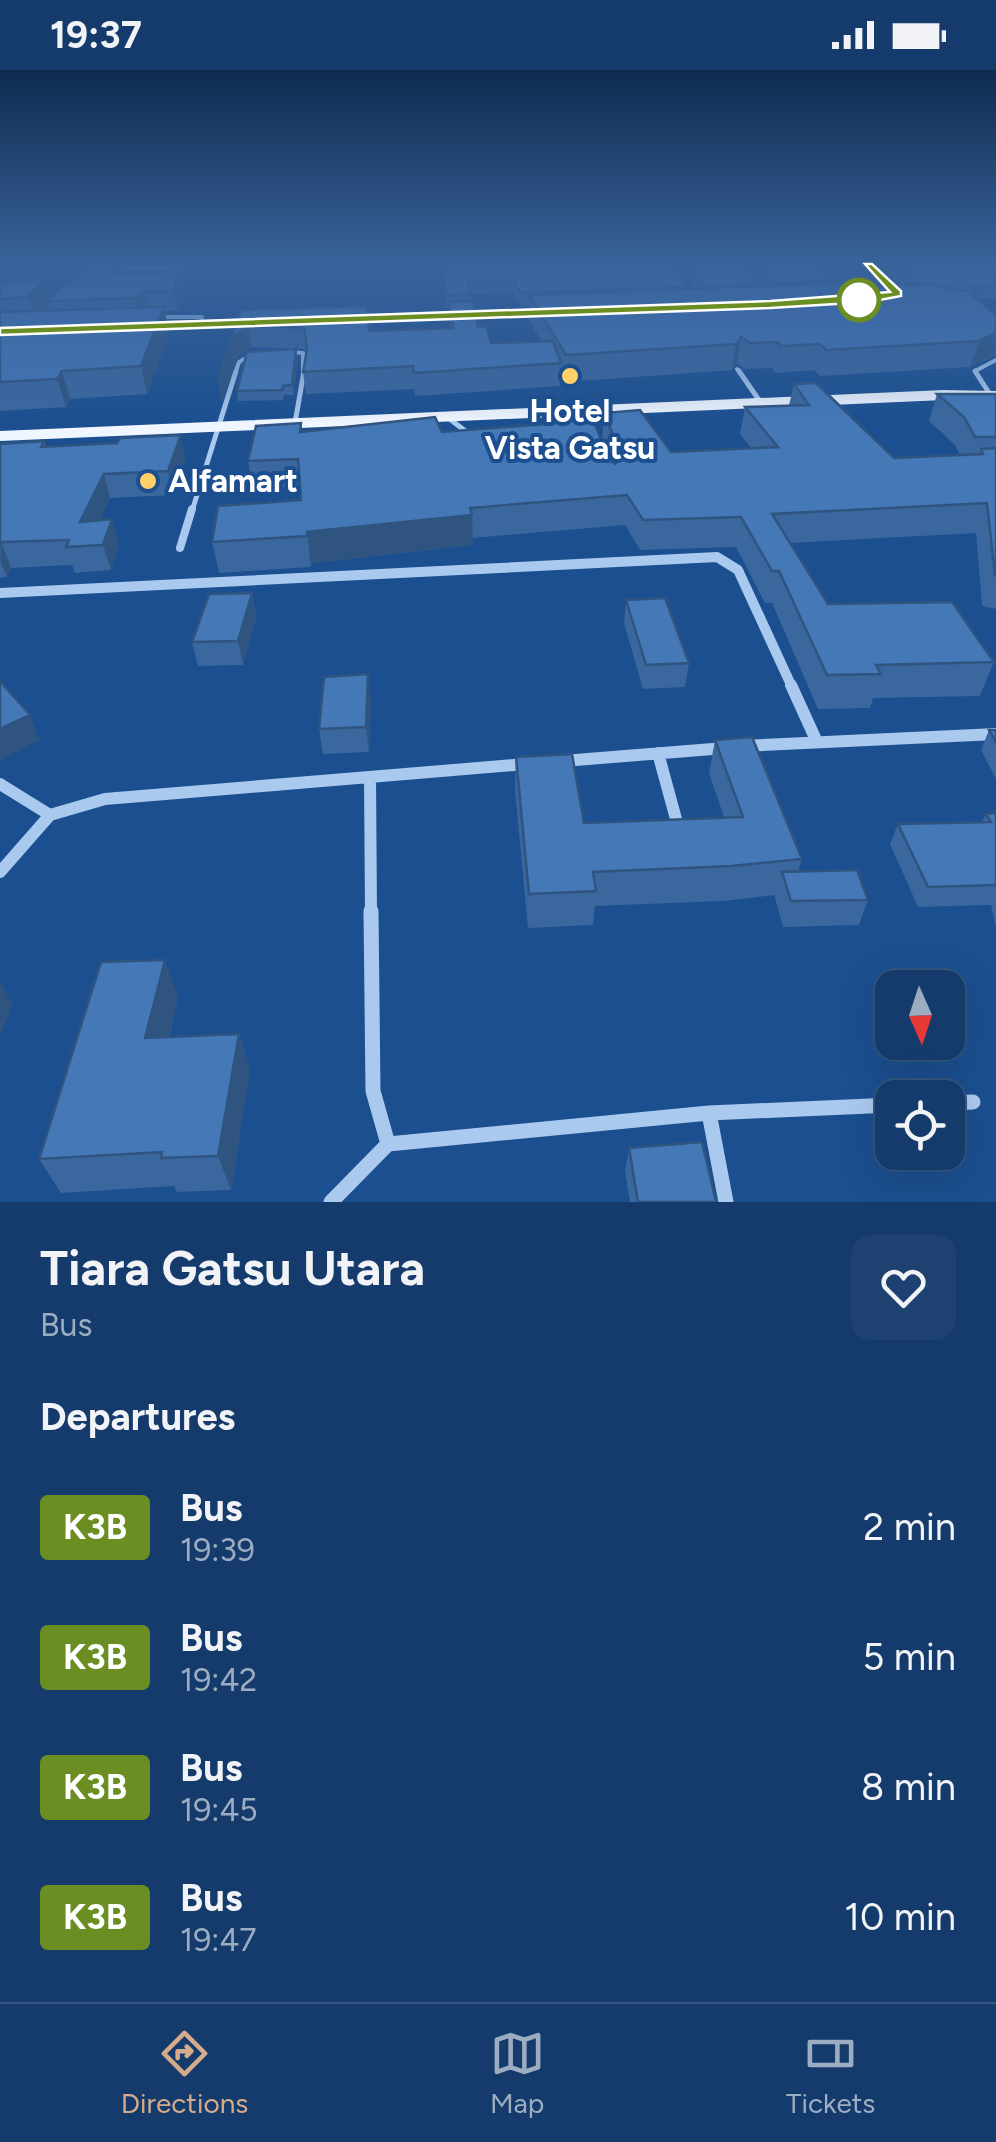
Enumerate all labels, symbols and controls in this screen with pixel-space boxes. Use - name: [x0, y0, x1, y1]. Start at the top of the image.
- text: 19:37: [50, 12, 142, 58]
- unlabelled marker: [838, 279, 880, 321]
- marker: Hotel Vista Gatsu: [559, 365, 581, 387]
- place label: Hotel Vista Gatsu: [485, 392, 655, 467]
- place label: Alfamart: [168, 462, 298, 500]
- marker: Alfamart: [137, 470, 159, 492]
- north arrow: [875, 970, 965, 1060]
- map controls: [875, 970, 965, 1170]
- button: locate: [875, 1080, 965, 1170]
- button: heart: [851, 1235, 956, 1340]
- text: Tiara Gatsu Utara: [40, 1239, 425, 1297]
- text: Bus: [40, 1306, 92, 1344]
- text: Departures: [40, 1394, 235, 1440]
- text: Bus: [180, 1485, 243, 1531]
- text: 2 min: [863, 1504, 956, 1550]
- text: K3B: [63, 1506, 127, 1548]
- text: 19:39: [180, 1531, 255, 1569]
- text: Bus: [180, 1615, 243, 1661]
- text: 5 min: [862, 1634, 956, 1680]
- text: K3B: [63, 1636, 127, 1678]
- text: 19:42: [180, 1661, 257, 1699]
- text: Bus: [180, 1745, 243, 1791]
- text: 8 min: [861, 1764, 956, 1810]
- text: K3B: [63, 1766, 127, 1808]
- text: 19:45: [180, 1791, 258, 1829]
- text: Bus: [180, 1875, 243, 1921]
- text: 10 min: [844, 1894, 956, 1940]
- text: K3B: [63, 1896, 127, 1938]
- text: 19:47: [180, 1921, 256, 1959]
- tab: Directions: [121, 2026, 248, 2120]
- tab: Map: [490, 2026, 545, 2120]
- tab: Tickets: [786, 2026, 875, 2120]

